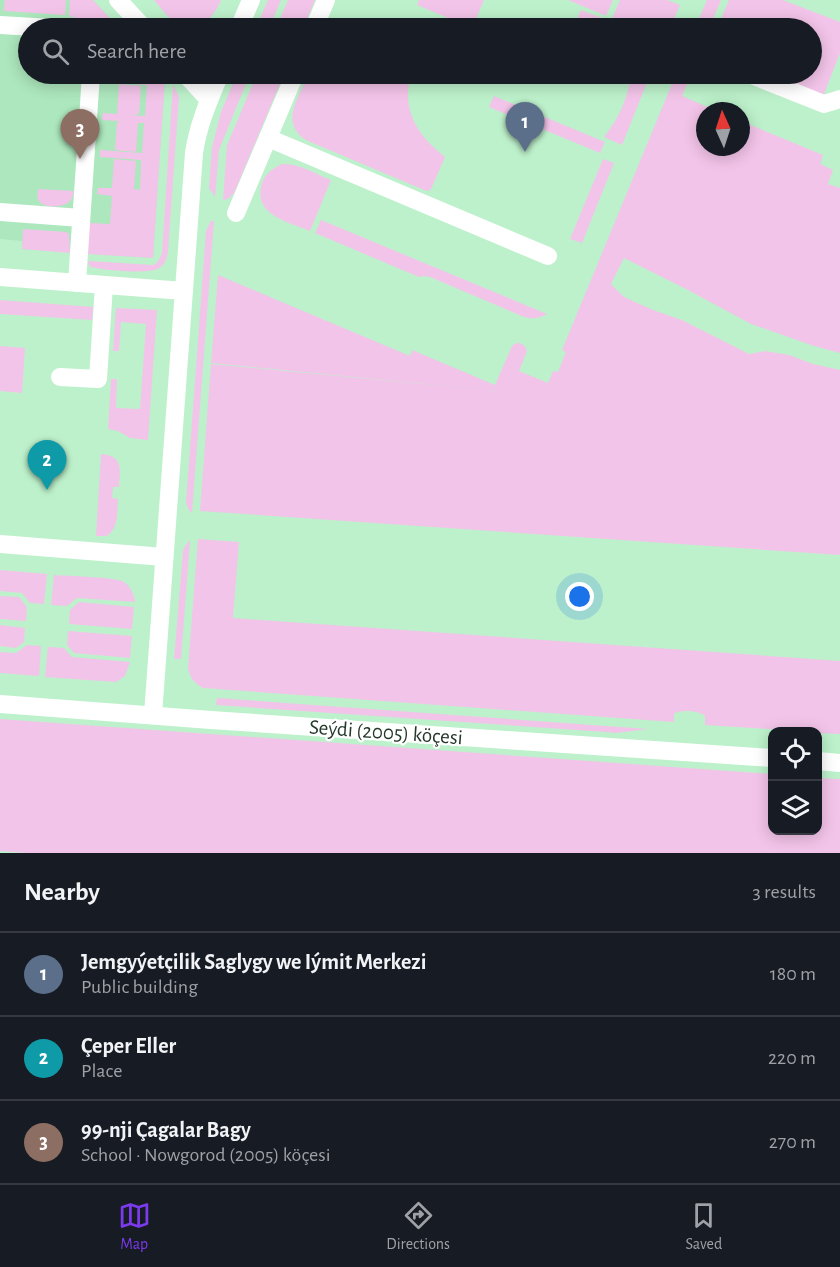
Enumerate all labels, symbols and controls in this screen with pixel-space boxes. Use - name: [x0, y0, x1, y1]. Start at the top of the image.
- search box: [18, 18, 822, 84]
- icon: search: [39, 35, 72, 68]
- text: Search here: [87, 40, 186, 62]
- pin: 1: [506, 102, 544, 152]
- north arrow: [696, 102, 750, 156]
- pin: 3: [60, 110, 100, 159]
- pin: 2: [28, 440, 66, 490]
- your location: [565, 582, 594, 611]
- street label: Seýdi (2005) köçesi: [308, 717, 463, 748]
- map controls: [768, 727, 822, 835]
- button: locate: [768, 727, 822, 781]
- button: layers: [768, 781, 822, 835]
- text: Nearby: [24, 879, 100, 905]
- text: 3 results: [752, 882, 816, 902]
- text: Jemgyýetçilik Saglygy we Iýmit Merkezi: [81, 951, 426, 973]
- text: 1: [40, 964, 47, 984]
- text: 180 m: [770, 964, 816, 984]
- text: Public building: [81, 977, 198, 997]
- text: Çeper Eller: [81, 1035, 176, 1057]
- text: 2: [39, 1048, 48, 1068]
- text: 220 m: [768, 1048, 816, 1068]
- text: Place: [81, 1061, 122, 1081]
- text: 99-nji Çagalar Bagy: [81, 1119, 251, 1141]
- text: 3: [39, 1132, 48, 1152]
- text: 270 m: [769, 1132, 816, 1152]
- text: School · Nowgorod (2005) köçesi: [81, 1145, 331, 1165]
- tab: Map: [118, 1199, 151, 1254]
- tab: Directions: [386, 1199, 450, 1254]
- tab: Saved: [686, 1199, 722, 1254]

